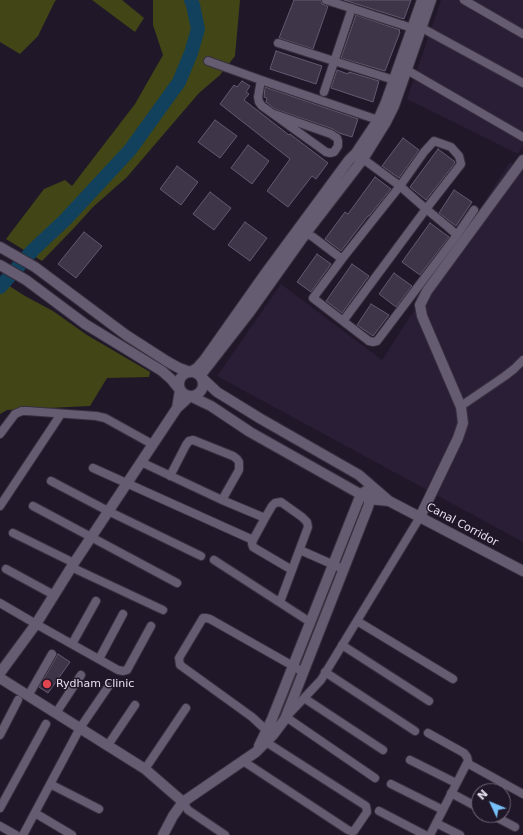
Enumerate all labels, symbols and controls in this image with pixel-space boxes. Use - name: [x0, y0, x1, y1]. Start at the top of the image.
- street label: Canal Corridor: [424, 501, 500, 549]
- place label: Rydham Clinic: [56, 677, 134, 691]
- marker: Rydham Clinic: [41, 678, 53, 690]
- north arrow: [471, 783, 511, 823]
- text: N: [475, 787, 491, 803]

